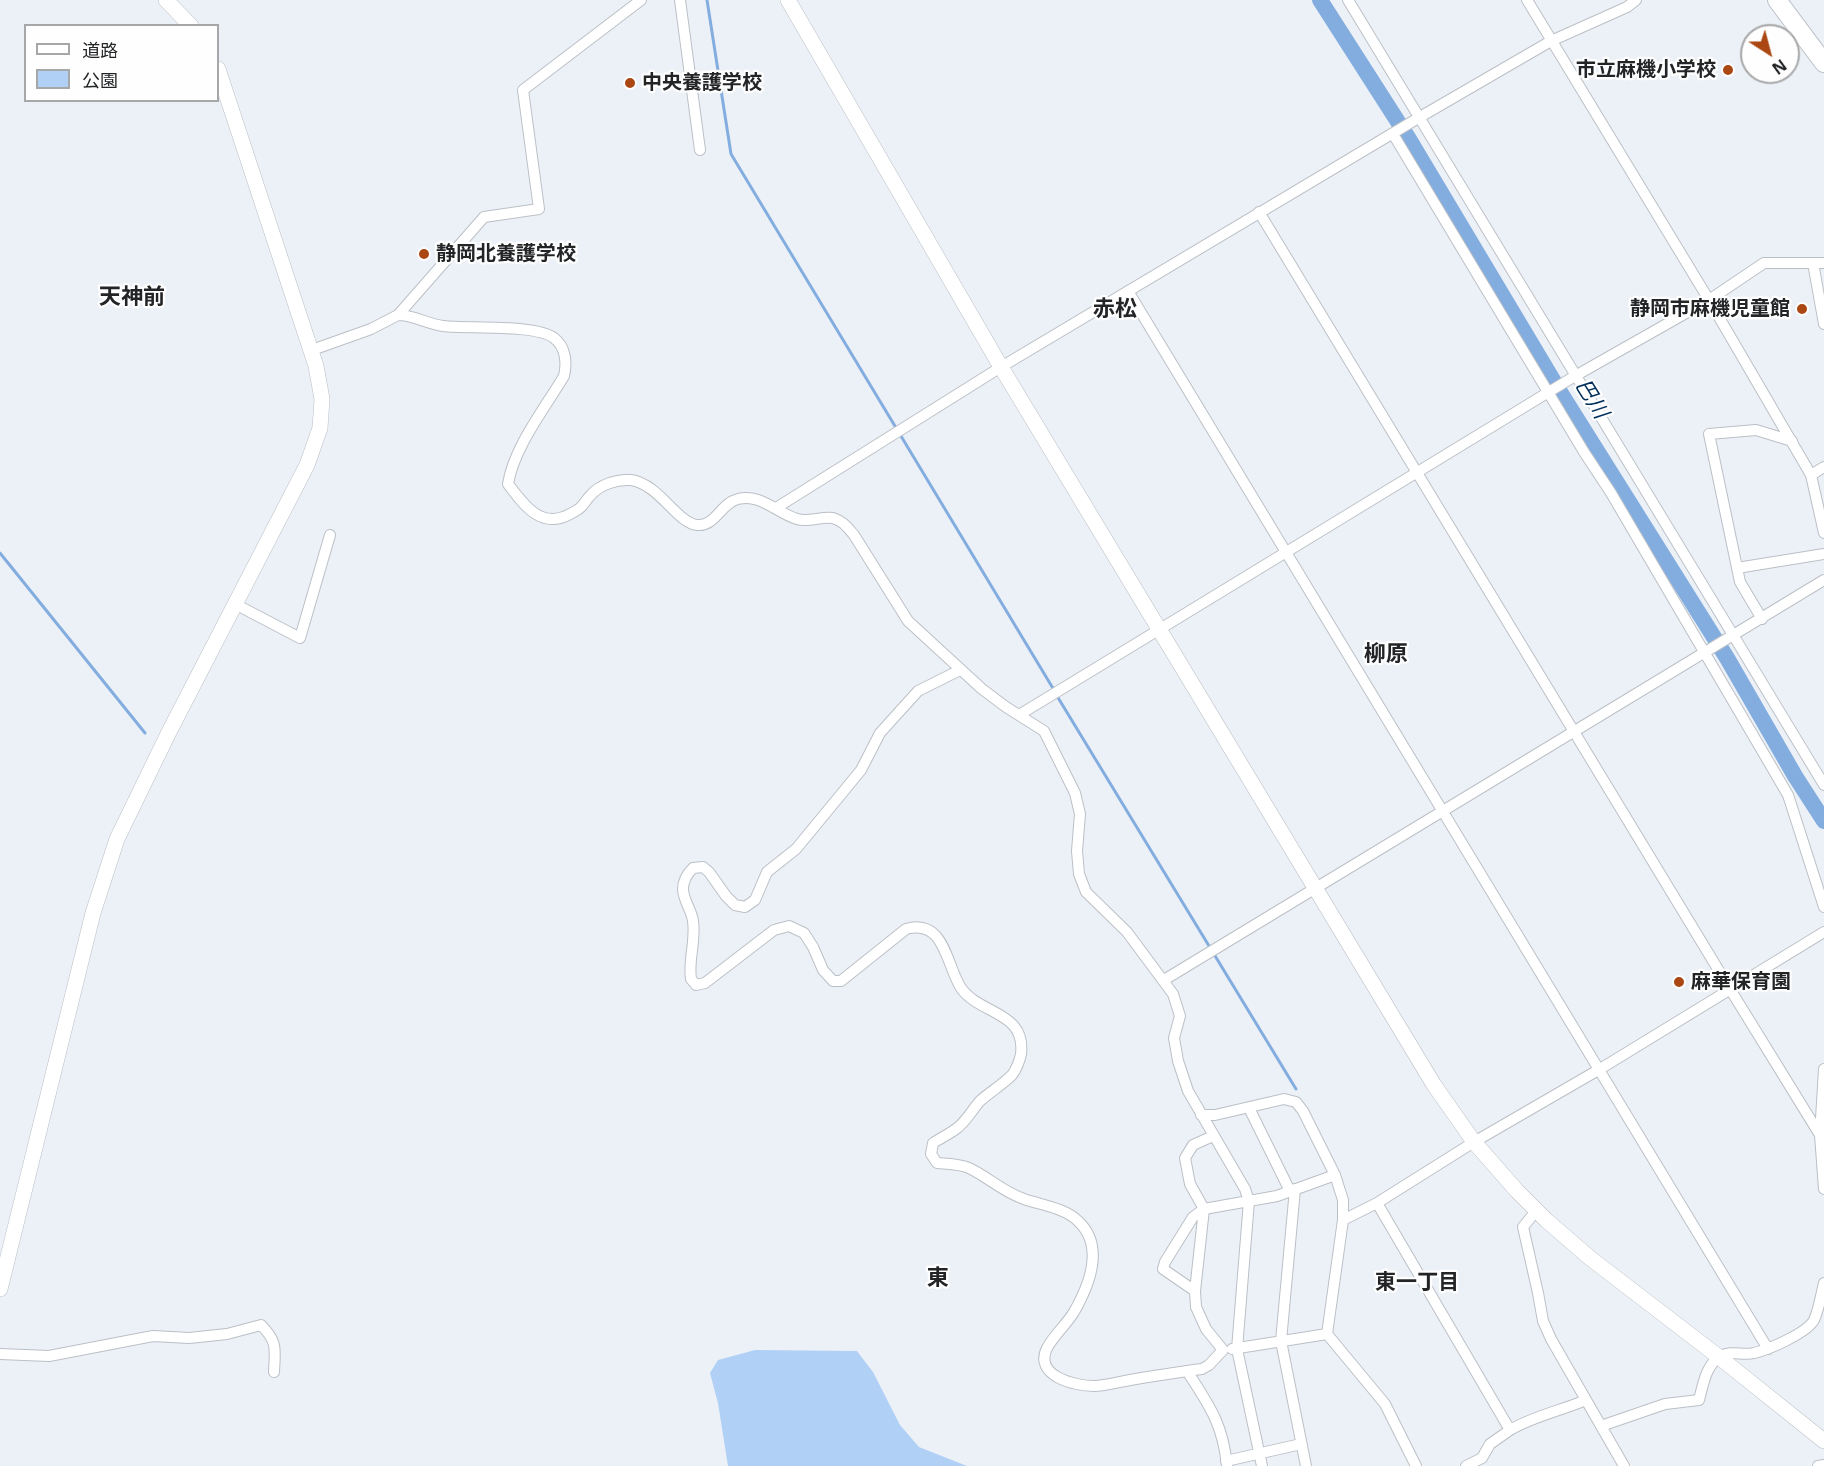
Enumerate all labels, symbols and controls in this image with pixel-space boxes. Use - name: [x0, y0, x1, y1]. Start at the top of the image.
- legend: [24, 24, 219, 102]
- north arrow: [1740, 24, 1800, 84]
- text: 道路: [82, 38, 118, 62]
- text: N: [1768, 54, 1791, 80]
- place label: 市立麻機小学校: [1576, 58, 1716, 82]
- marker: 市立麻機小学校: [1721, 63, 1735, 77]
- text: 公園: [82, 68, 118, 92]
- place label: 中央養護学校: [642, 71, 762, 95]
- marker: 中央養護学校: [623, 76, 637, 90]
- place label: 静岡北養護学校: [436, 242, 576, 266]
- marker: 静岡北養護学校: [417, 247, 431, 261]
- district label: 天神前: [99, 285, 165, 311]
- district label: 赤松: [1093, 297, 1137, 323]
- place label: 静岡市麻機児童館: [1630, 297, 1790, 321]
- marker: 静岡市麻機児童館: [1795, 302, 1809, 316]
- water label: 巴川: [1569, 375, 1613, 423]
- district label: 柳原: [1364, 642, 1408, 668]
- place label: 麻華保育園: [1691, 970, 1791, 994]
- marker: 麻華保育園: [1672, 975, 1686, 989]
- district label: 東: [927, 1266, 949, 1292]
- district label: 東一丁目: [1375, 1270, 1459, 1296]

